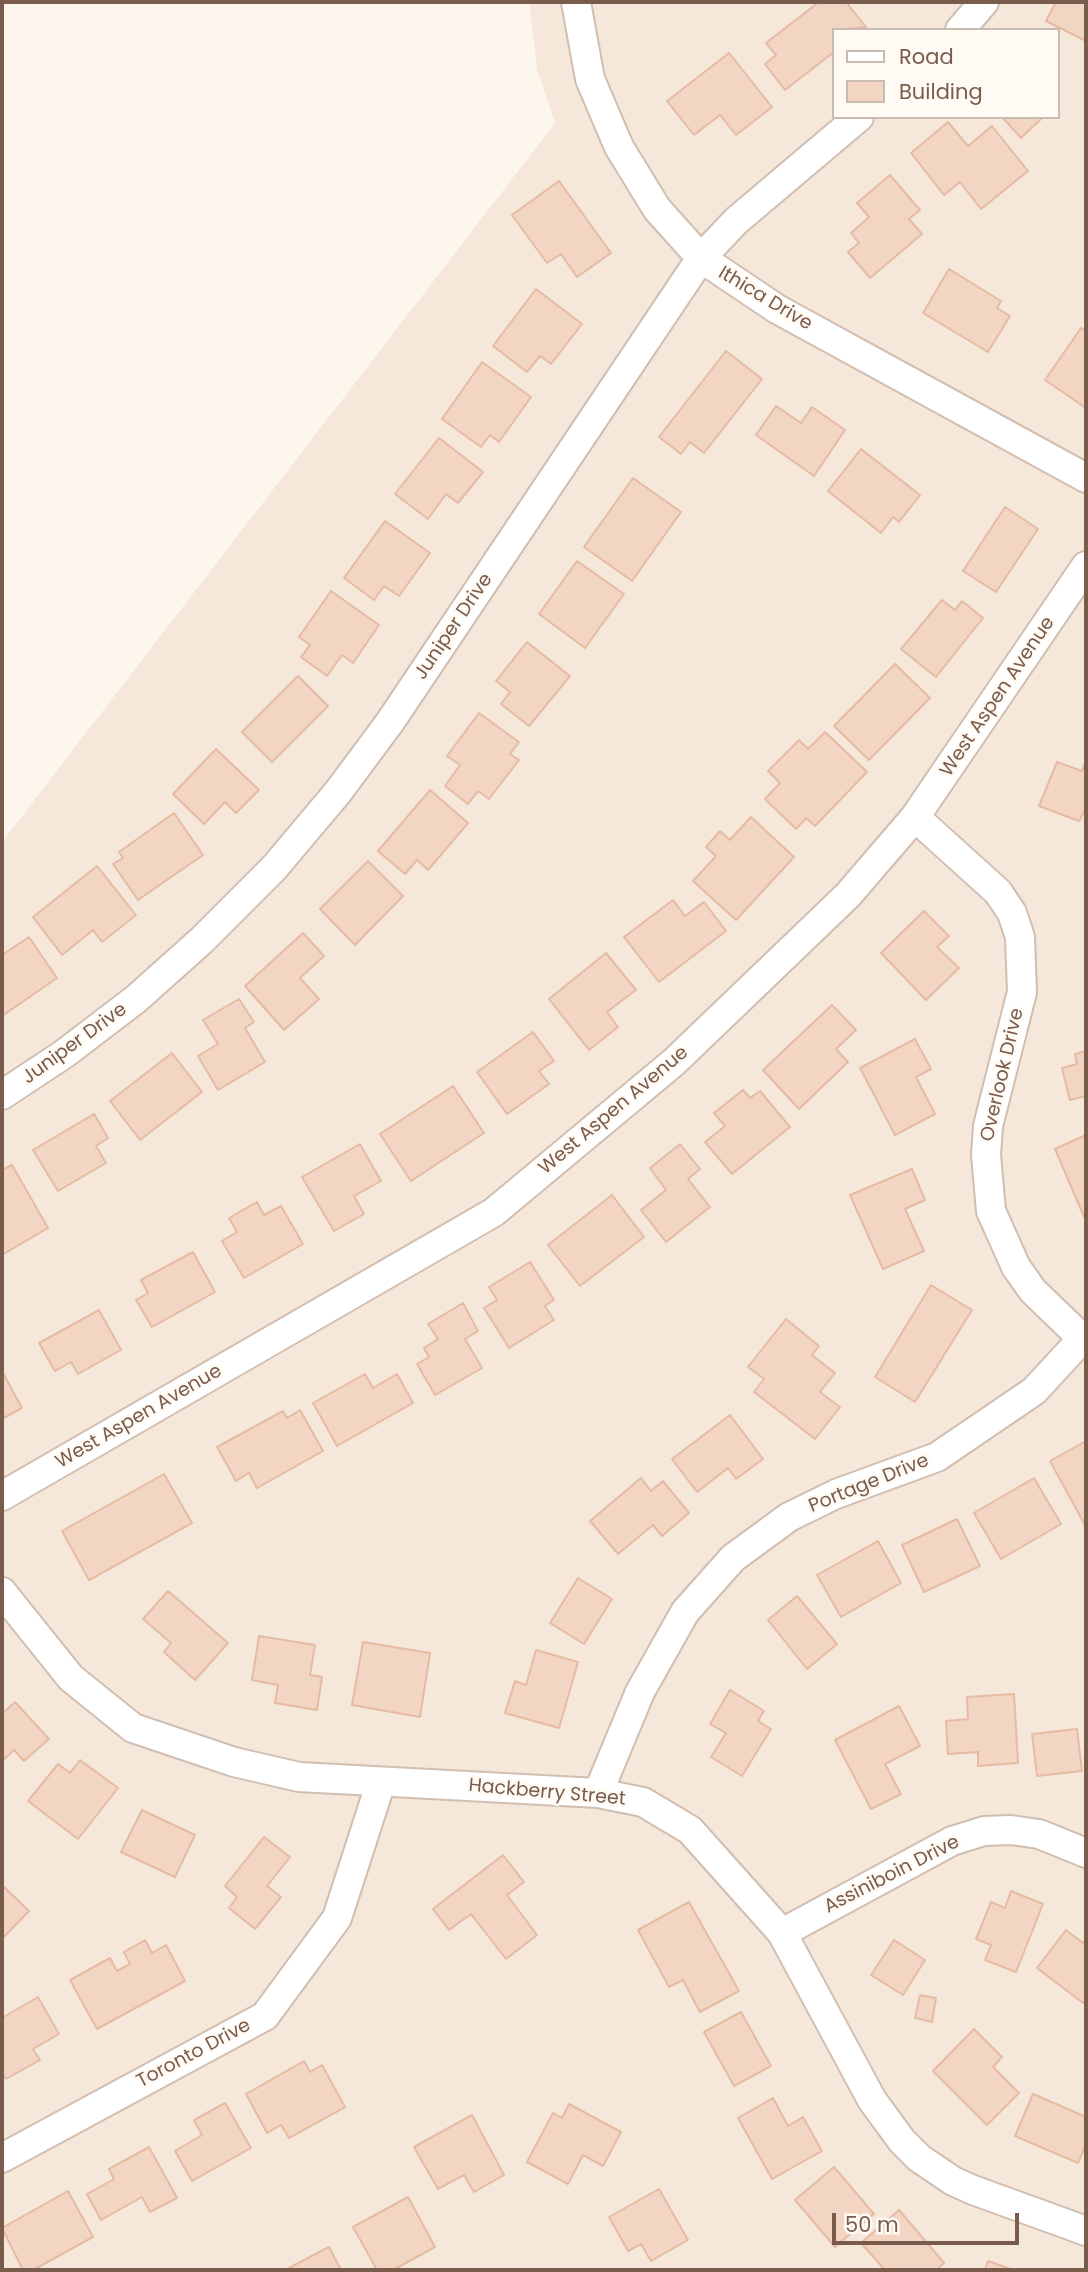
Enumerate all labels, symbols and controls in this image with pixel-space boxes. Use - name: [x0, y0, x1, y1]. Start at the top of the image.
- legend: [832, 28, 1060, 119]
- text: Road: [899, 42, 954, 71]
- text: Building: [899, 77, 983, 106]
- street label: Ithica Drive: [714, 262, 816, 336]
- street label: Juniper Drive: [410, 569, 498, 685]
- street label: West Aspen Avenue: [936, 613, 1060, 781]
- street label: Juniper Drive: [18, 998, 132, 1090]
- street label: Overlook Drive: [977, 1006, 1029, 1144]
- street label: West Aspen Avenue: [535, 1042, 693, 1180]
- street label: West Aspen Avenue: [52, 1360, 226, 1474]
- street label: Portage Drive: [806, 1450, 932, 1518]
- street label: Hackberry Street: [468, 1775, 626, 1811]
- street label: Assiniboin Drive: [821, 1831, 963, 1919]
- street label: Toronto Drive: [133, 2014, 255, 2094]
- scale bar: [836, 2198, 1023, 2242]
- text: 50 m: [845, 2210, 899, 2239]

